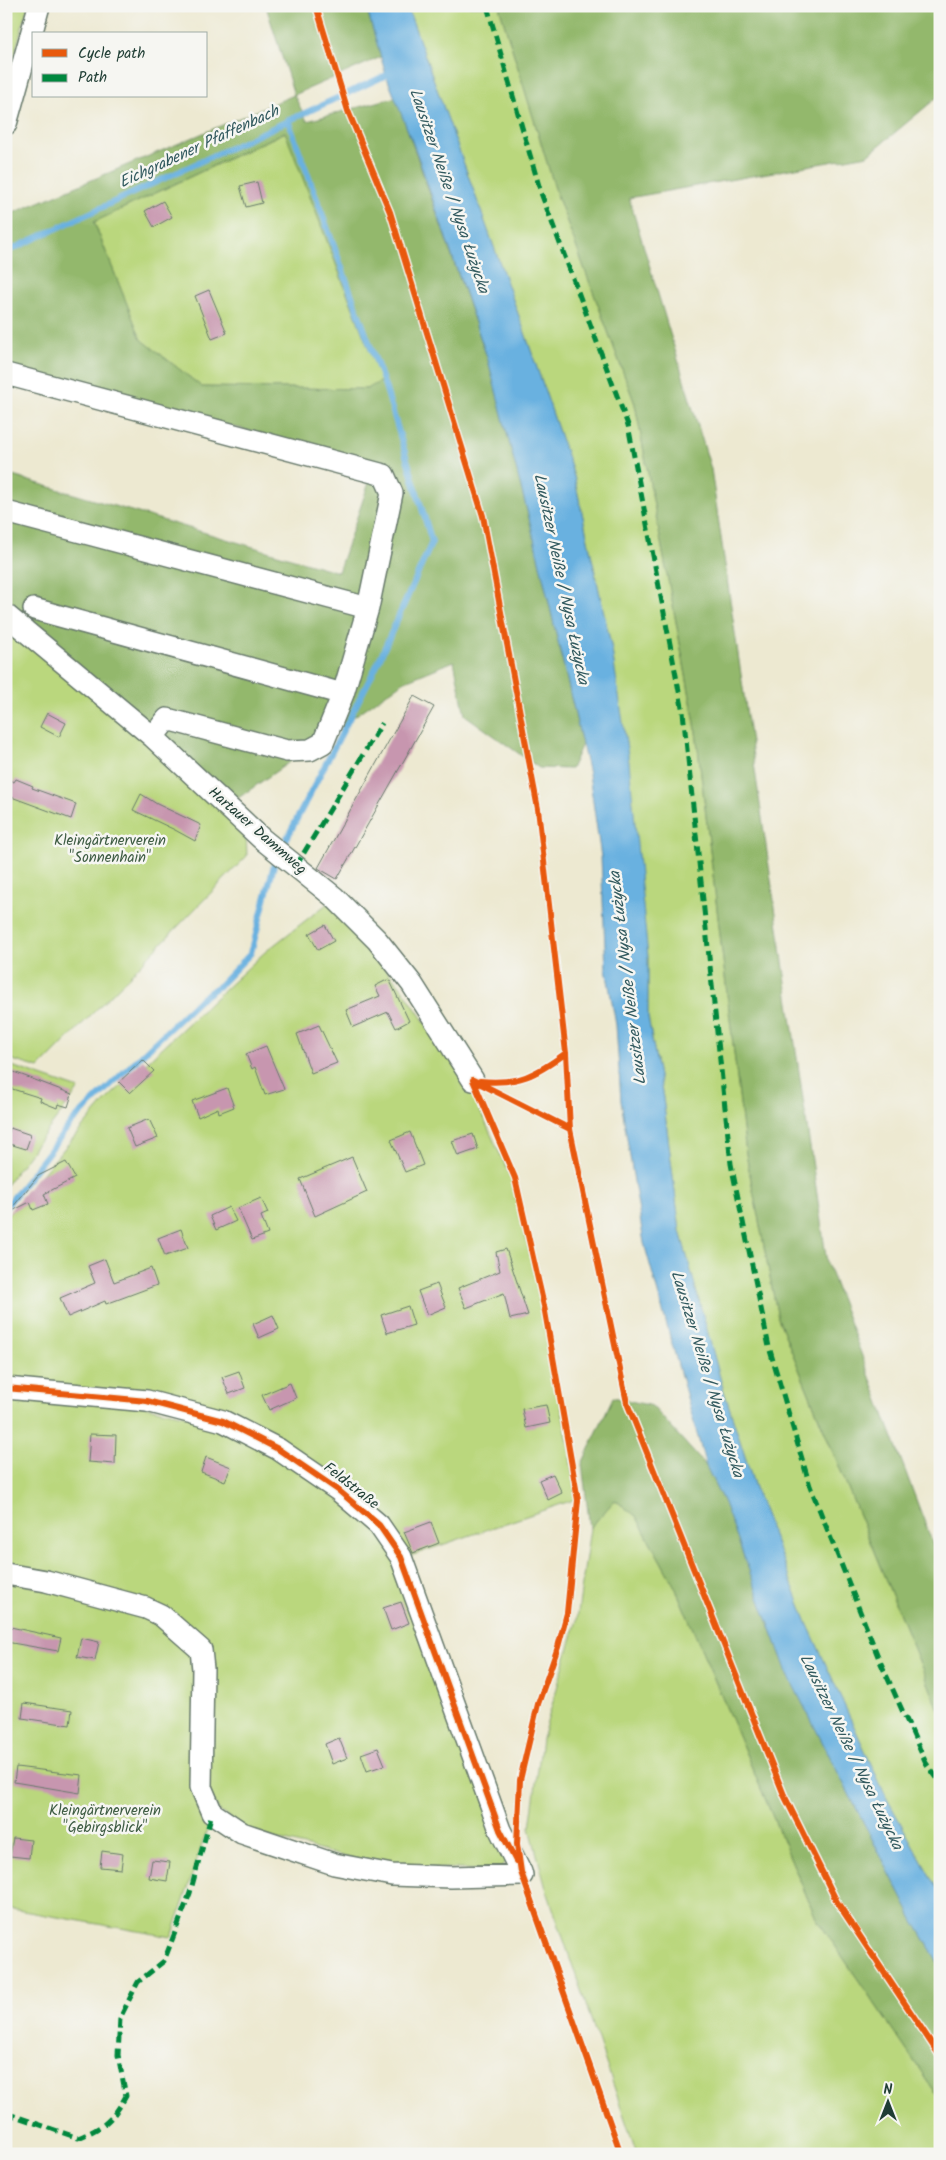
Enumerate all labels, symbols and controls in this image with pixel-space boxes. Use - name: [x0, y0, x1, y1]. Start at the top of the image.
- legend: [32, 32, 208, 98]
- text: Cycle path: [78, 42, 145, 66]
- text: Path: [78, 66, 107, 90]
- water label: Lausitzer Neiße / Nysa Łużycka: [402, 85, 496, 298]
- water label: Eichgrabener Pfaffenbach: [115, 98, 284, 195]
- water label: Lausitzer Neiße / Nysa Łużycka: [526, 471, 596, 688]
- street label: Hartauer Dammweg: [202, 781, 312, 881]
- park label: Kleingärtnerverein "Sonnenhain": [54, 829, 166, 870]
- water label: Lausitzer Neiße / Nysa Łużycka: [602, 868, 654, 1086]
- water label: Lausitzer Neiße / Nysa Łużycka: [664, 1267, 751, 1482]
- street label: Feldstraße: [318, 1456, 384, 1516]
- water label: Lausitzer Neiße / Nysa Łużycka: [793, 1650, 910, 1856]
- park label: Kleingärtnerverein "Gebirgsblick": [49, 1799, 161, 1840]
- north arrow: [864, 2078, 914, 2128]
- text: N: [884, 2079, 893, 2101]

